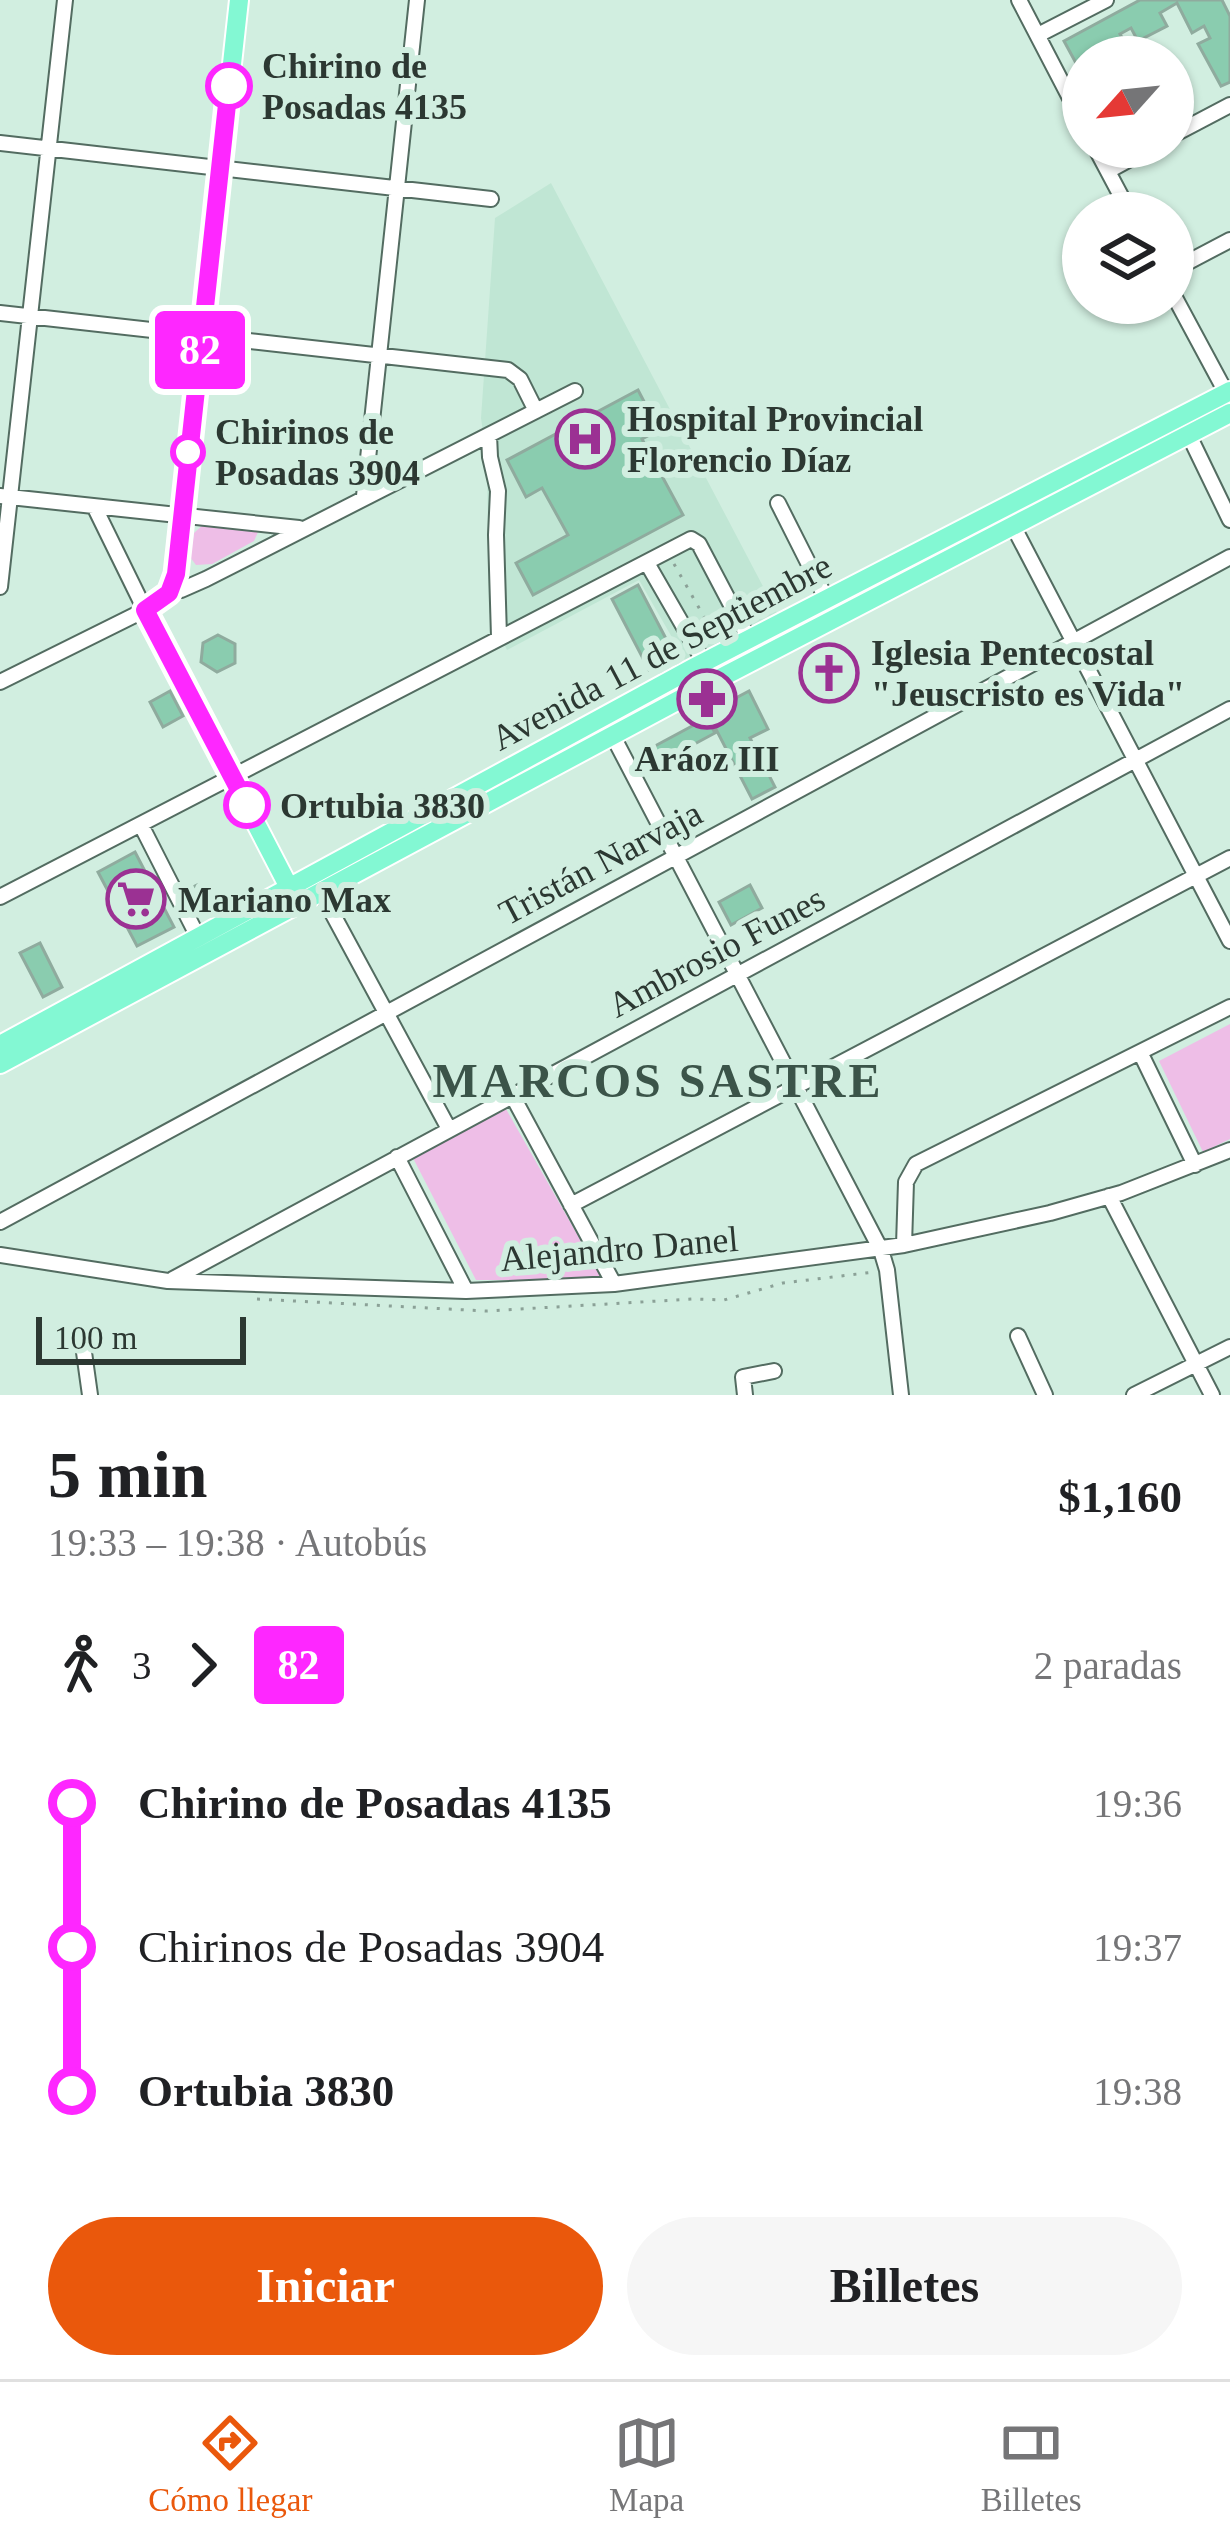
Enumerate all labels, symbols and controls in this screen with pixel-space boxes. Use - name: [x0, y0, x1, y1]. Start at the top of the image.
- north arrow: [1062, 36, 1194, 168]
- map controls: [1062, 36, 1194, 324]
- place label: Chirino de Posadas 4135: [262, 46, 467, 127]
- marker: Chirino de Posadas 4135: [207, 64, 251, 108]
- button: layers: [1062, 192, 1194, 324]
- line badge: 82: [146, 311, 254, 389]
- text: 82: [179, 327, 221, 373]
- place label: Hospital Provincial Florencio Díaz: [627, 399, 923, 480]
- hospital icon: Hospital Provincial Florencio Díaz: [554, 408, 616, 470]
- place label: Chirinos de Posadas 3904: [215, 412, 420, 493]
- marker: Chirinos de Posadas 3904: [172, 436, 204, 468]
- street label: Avenida 11 de Septiembre: [485, 545, 838, 758]
- place label: Iglesia Pentecostal "Jeuscristo es Vida": [871, 633, 1185, 714]
- church icon: Iglesia Pentecostal "Jeuscristo es Vida": [798, 642, 860, 704]
- pharmacy icon: Aráoz III: [676, 668, 738, 730]
- place label: Aráoz III: [635, 739, 779, 779]
- marker: Ortubia 3830: [225, 783, 269, 827]
- place label: Ortubia 3830: [280, 786, 485, 826]
- street label: Tristán Narvaja: [492, 793, 709, 933]
- supermarket icon: Mariano Max: [105, 868, 167, 930]
- street label: Ambrosio Funes: [602, 878, 831, 1026]
- place label: Mariano Max: [178, 880, 391, 920]
- district label: MARCOS SASTRE: [432, 1054, 884, 1107]
- street label: Alejandro Danel: [498, 1219, 740, 1279]
- scale bar: [36, 1311, 246, 1364]
- text: 100 m: [54, 1320, 137, 1356]
- text: 5 min: [48, 1438, 208, 1511]
- text: $1,160: [1058, 1472, 1182, 1522]
- text: 19:33 – 19:38 · Autobús: [48, 1521, 427, 1564]
- icon: walk: [48, 1632, 114, 1698]
- icon: forward: [170, 1632, 236, 1698]
- text: 82: [278, 1642, 320, 1688]
- text: 3: [132, 1644, 152, 1687]
- text: 2 paradas: [1034, 1644, 1182, 1687]
- text: Chirino de Posadas 4135: [138, 1778, 612, 1828]
- text: 19:36: [1093, 1782, 1182, 1825]
- text: Chirinos de Posadas 3904: [138, 1922, 604, 1972]
- text: 19:37: [1093, 1926, 1182, 1969]
- text: Ortubia 3830: [138, 2066, 394, 2116]
- text: 19:38: [1093, 2070, 1182, 2113]
- button: Iniciar: [48, 2217, 603, 2355]
- button: Billetes: [627, 2217, 1182, 2355]
- tab: Cómo llegar: [148, 2410, 312, 2519]
- tab: Mapa: [609, 2410, 684, 2519]
- tab: Billetes: [981, 2410, 1082, 2519]

